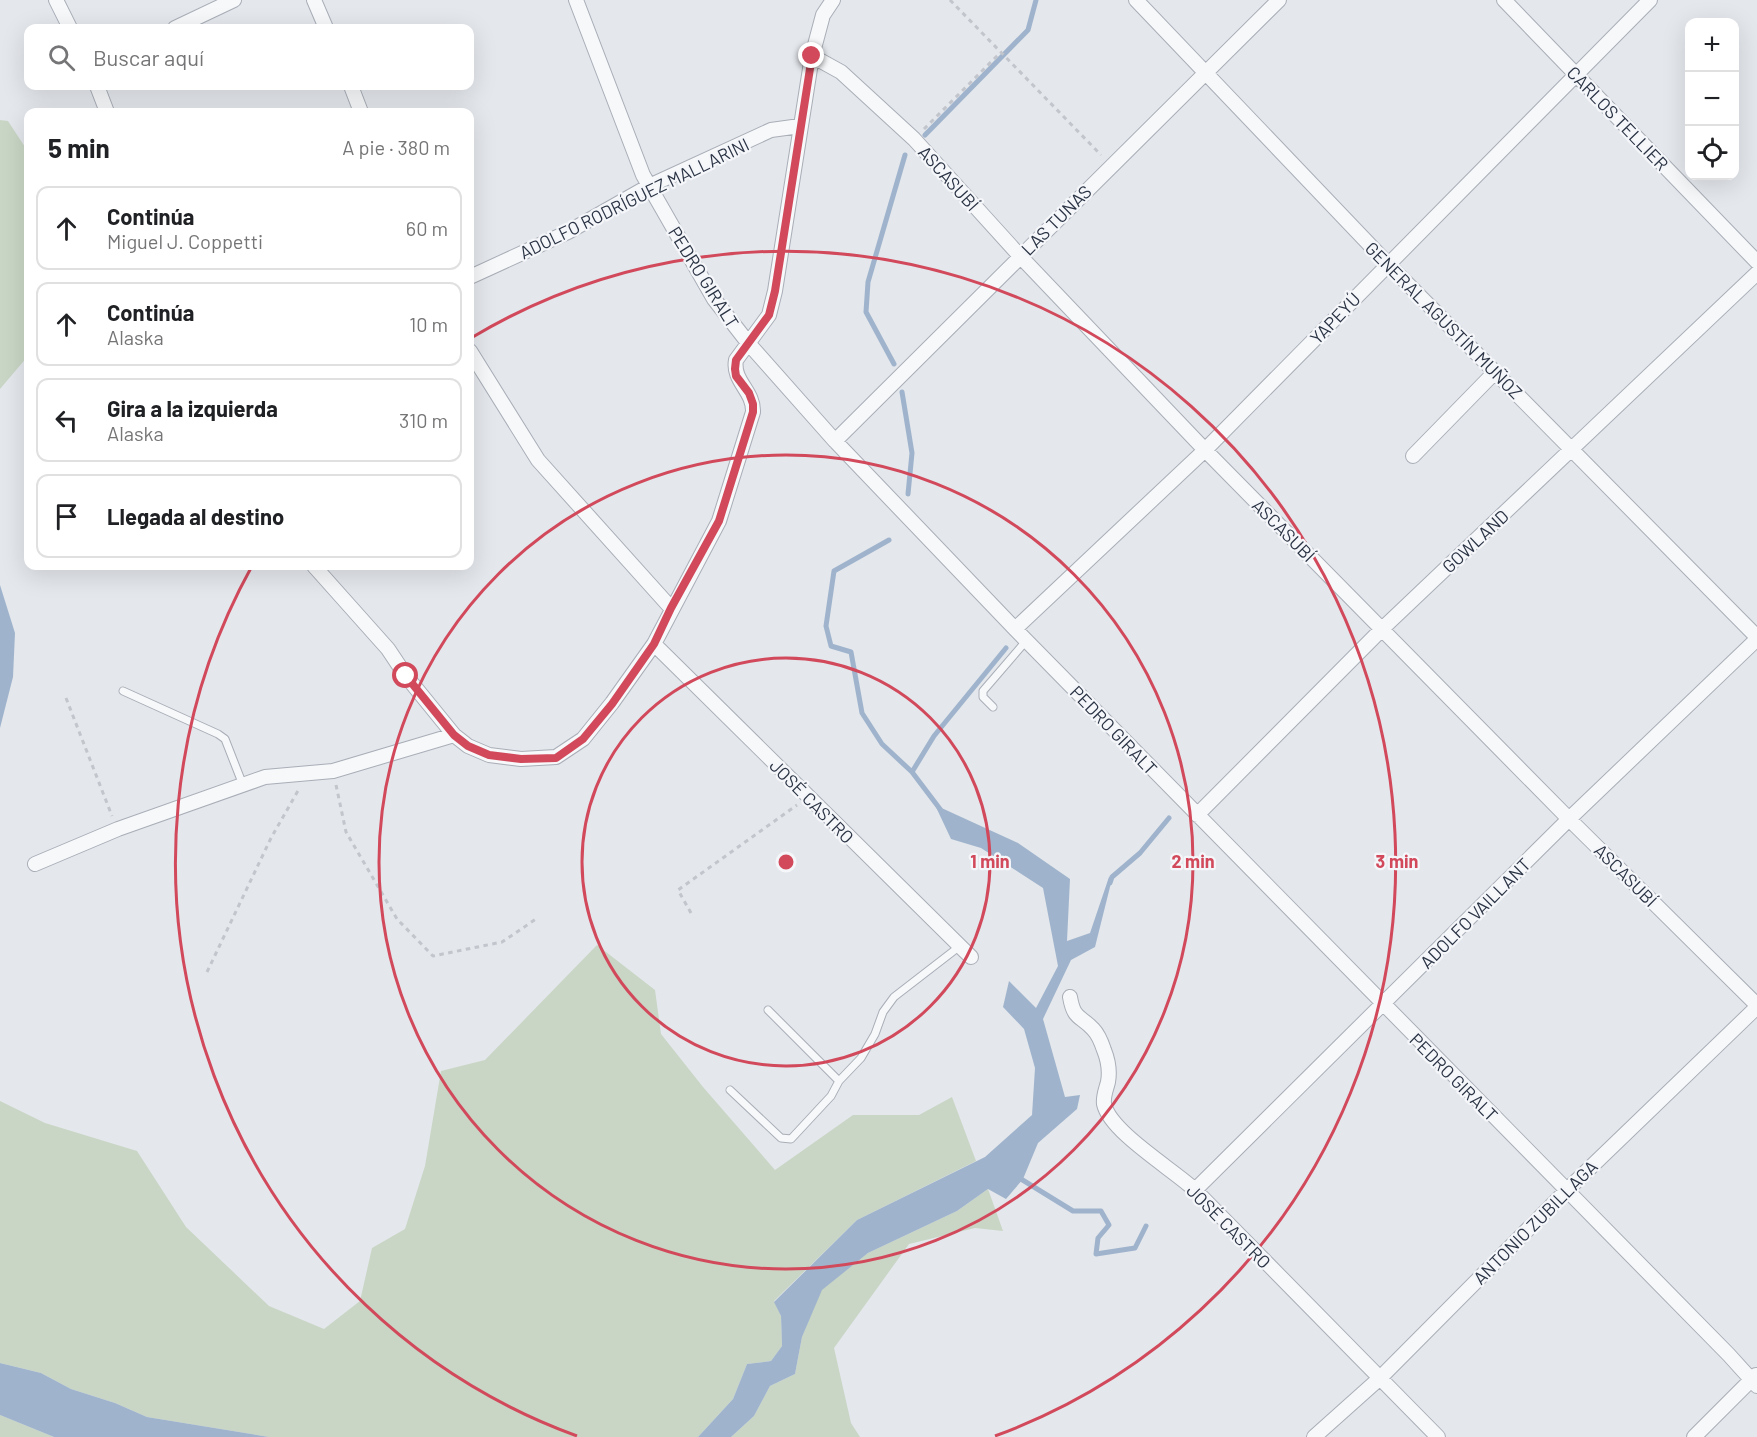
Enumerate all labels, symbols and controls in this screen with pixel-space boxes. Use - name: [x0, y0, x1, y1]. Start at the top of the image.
- map controls: [1685, 18, 1739, 180]
- button: +: [1685, 18, 1739, 72]
- search box: [24, 24, 474, 90]
- icon: search: [45, 41, 78, 74]
- route end: [798, 42, 824, 68]
- text: Buscar aquí: [93, 44, 204, 70]
- street label: CARLOS TELLIER: [1563, 61, 1673, 175]
- button: −: [1685, 72, 1739, 126]
- button: locate: [1685, 126, 1739, 180]
- text: 5 min: [48, 132, 110, 163]
- street label: ADOLFO RODRÍGUEZ MALLARINI: [516, 133, 752, 263]
- text: A pie · 380 m: [342, 135, 450, 159]
- street label: ASCASUBÍ: [914, 141, 984, 215]
- street label: LAS TUNAS: [1016, 180, 1096, 260]
- text: Continúa: [107, 203, 194, 229]
- icon: ahead: [50, 212, 83, 245]
- text: 60 m: [406, 216, 448, 240]
- street label: PEDRO GIRALT: [664, 222, 744, 332]
- text: Miguel J. Coppetti: [107, 229, 263, 253]
- street label: GENERAL AGUSTÍN MUÑOZ: [1361, 237, 1527, 403]
- street label: YAPEYÚ: [1305, 288, 1365, 348]
- text: Continúa: [107, 299, 194, 325]
- icon: ahead: [50, 308, 83, 341]
- text: 10 m: [409, 312, 448, 336]
- text: Alaska: [107, 325, 164, 349]
- text: Gira a la izquierda: [107, 395, 278, 421]
- icon: left: [50, 404, 83, 437]
- text: 310 m: [399, 408, 448, 432]
- text: Alaska: [107, 421, 164, 445]
- street label: ASCASUBÍ: [1248, 494, 1320, 566]
- icon: arrive: [50, 500, 83, 533]
- text: Llegada al destino: [107, 503, 284, 529]
- street label: GOWLAND: [1437, 505, 1513, 577]
- route start: [392, 662, 418, 688]
- street label: PEDRO GIRALT: [1066, 681, 1162, 779]
- street label: JOSÉ CASTRO: [765, 754, 859, 848]
- street label: ASCASUBÍ: [1590, 839, 1662, 911]
- text: 1 min: [970, 850, 1010, 872]
- text: 2 min: [1171, 850, 1215, 872]
- text: 3 min: [1376, 850, 1418, 872]
- centre of rings: [776, 852, 796, 872]
- street label: ADOLFO VAILLANT: [1415, 853, 1535, 973]
- street label: PEDRO GIRALT: [1405, 1028, 1503, 1126]
- street label: ANTONIO ZUBILLAGA: [1468, 1155, 1602, 1289]
- street label: JOSÉ CASTRO: [1182, 1179, 1276, 1273]

